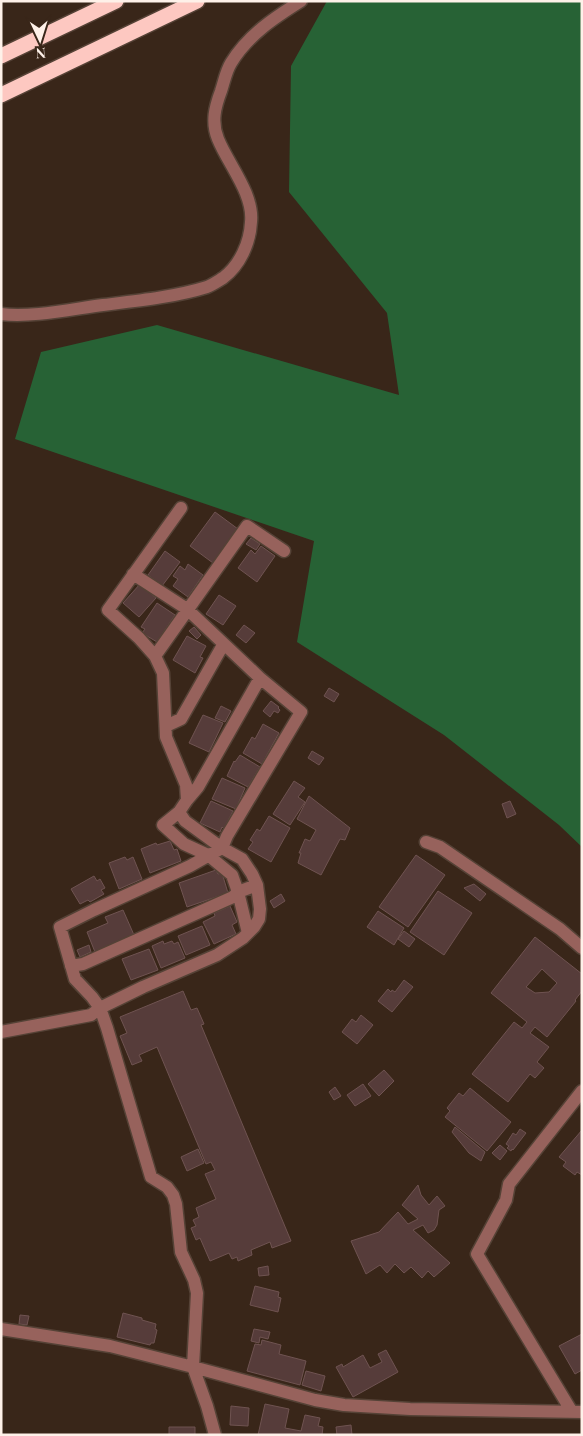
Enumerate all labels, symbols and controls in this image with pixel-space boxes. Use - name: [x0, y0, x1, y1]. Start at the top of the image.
- north arrow: [15, 15, 65, 65]
- text: N: [35, 44, 47, 63]

